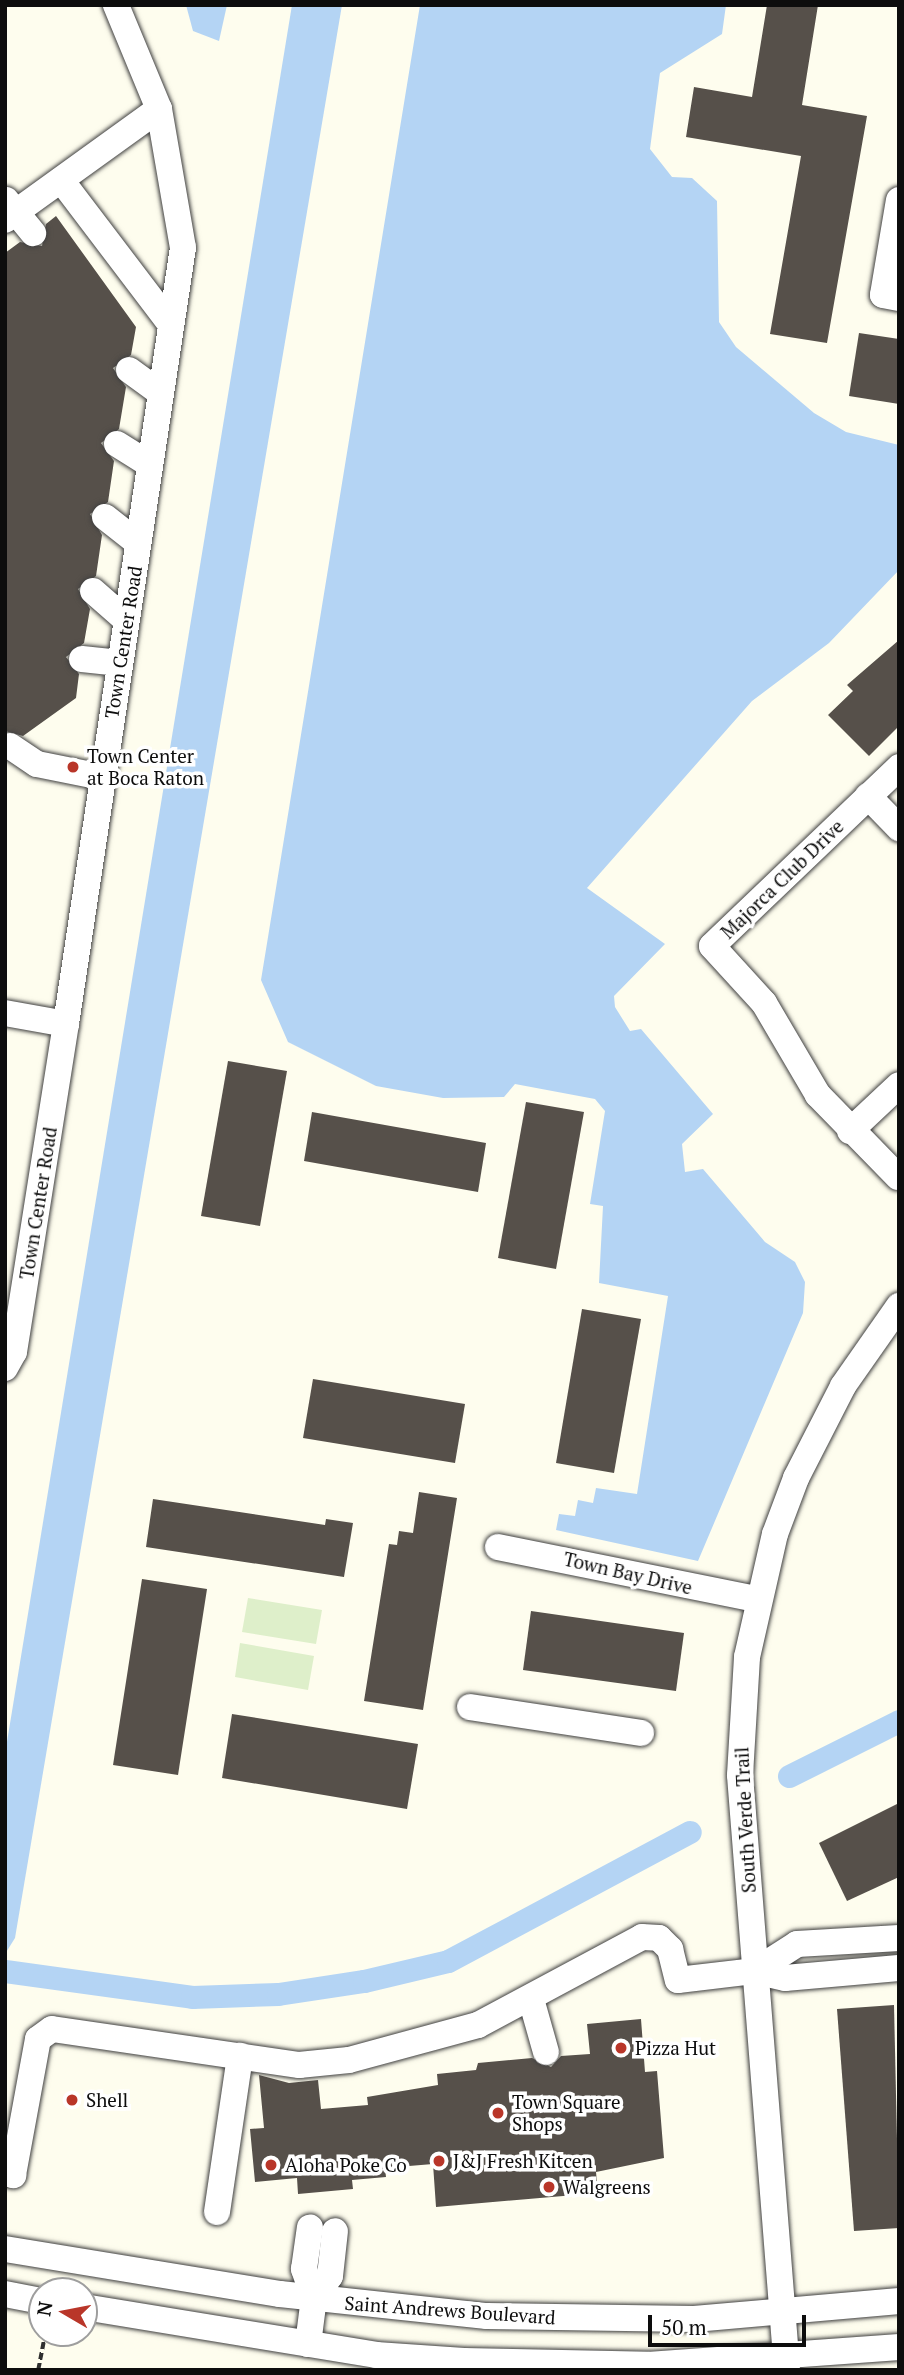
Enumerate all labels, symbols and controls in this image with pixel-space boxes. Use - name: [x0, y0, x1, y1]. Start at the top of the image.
- street label: Town Center Road: [100, 564, 146, 720]
- place label: Town Center at Boca Raton: [87, 745, 204, 789]
- marker: Town Center at Boca Raton: [65, 759, 81, 775]
- street label: Majorca Club Drive: [716, 815, 848, 943]
- street label: Town Center Road: [15, 1125, 61, 1281]
- street label: Town Bay Drive: [561, 1547, 695, 1599]
- street label: South Verde Trail: [730, 1746, 760, 1894]
- place label: Pizza Hut: [635, 2037, 716, 2059]
- marker: Pizza Hut: [613, 2040, 629, 2056]
- place label: Shell: [86, 2089, 128, 2111]
- place label: Town Square Shops: [512, 2091, 621, 2135]
- marker: Shell: [64, 2092, 80, 2108]
- marker: Town Square Shops: [490, 2105, 506, 2121]
- place label: J&J Fresh Kitcen: [453, 2150, 593, 2172]
- marker: J&J Fresh Kitcen: [431, 2153, 447, 2169]
- place label: Aloha Poke Co: [285, 2154, 407, 2176]
- marker: Aloha Poke Co: [263, 2157, 279, 2173]
- place label: Walgreens: [563, 2176, 651, 2198]
- marker: Walgreens: [541, 2179, 557, 2195]
- north arrow: [28, 2277, 98, 2347]
- street label: Saint Andrews Boulevard: [344, 2291, 556, 2329]
- text: N: [30, 2299, 57, 2318]
- scale bar: [652, 2302, 810, 2346]
- text: 50 m: [661, 2313, 707, 2341]

